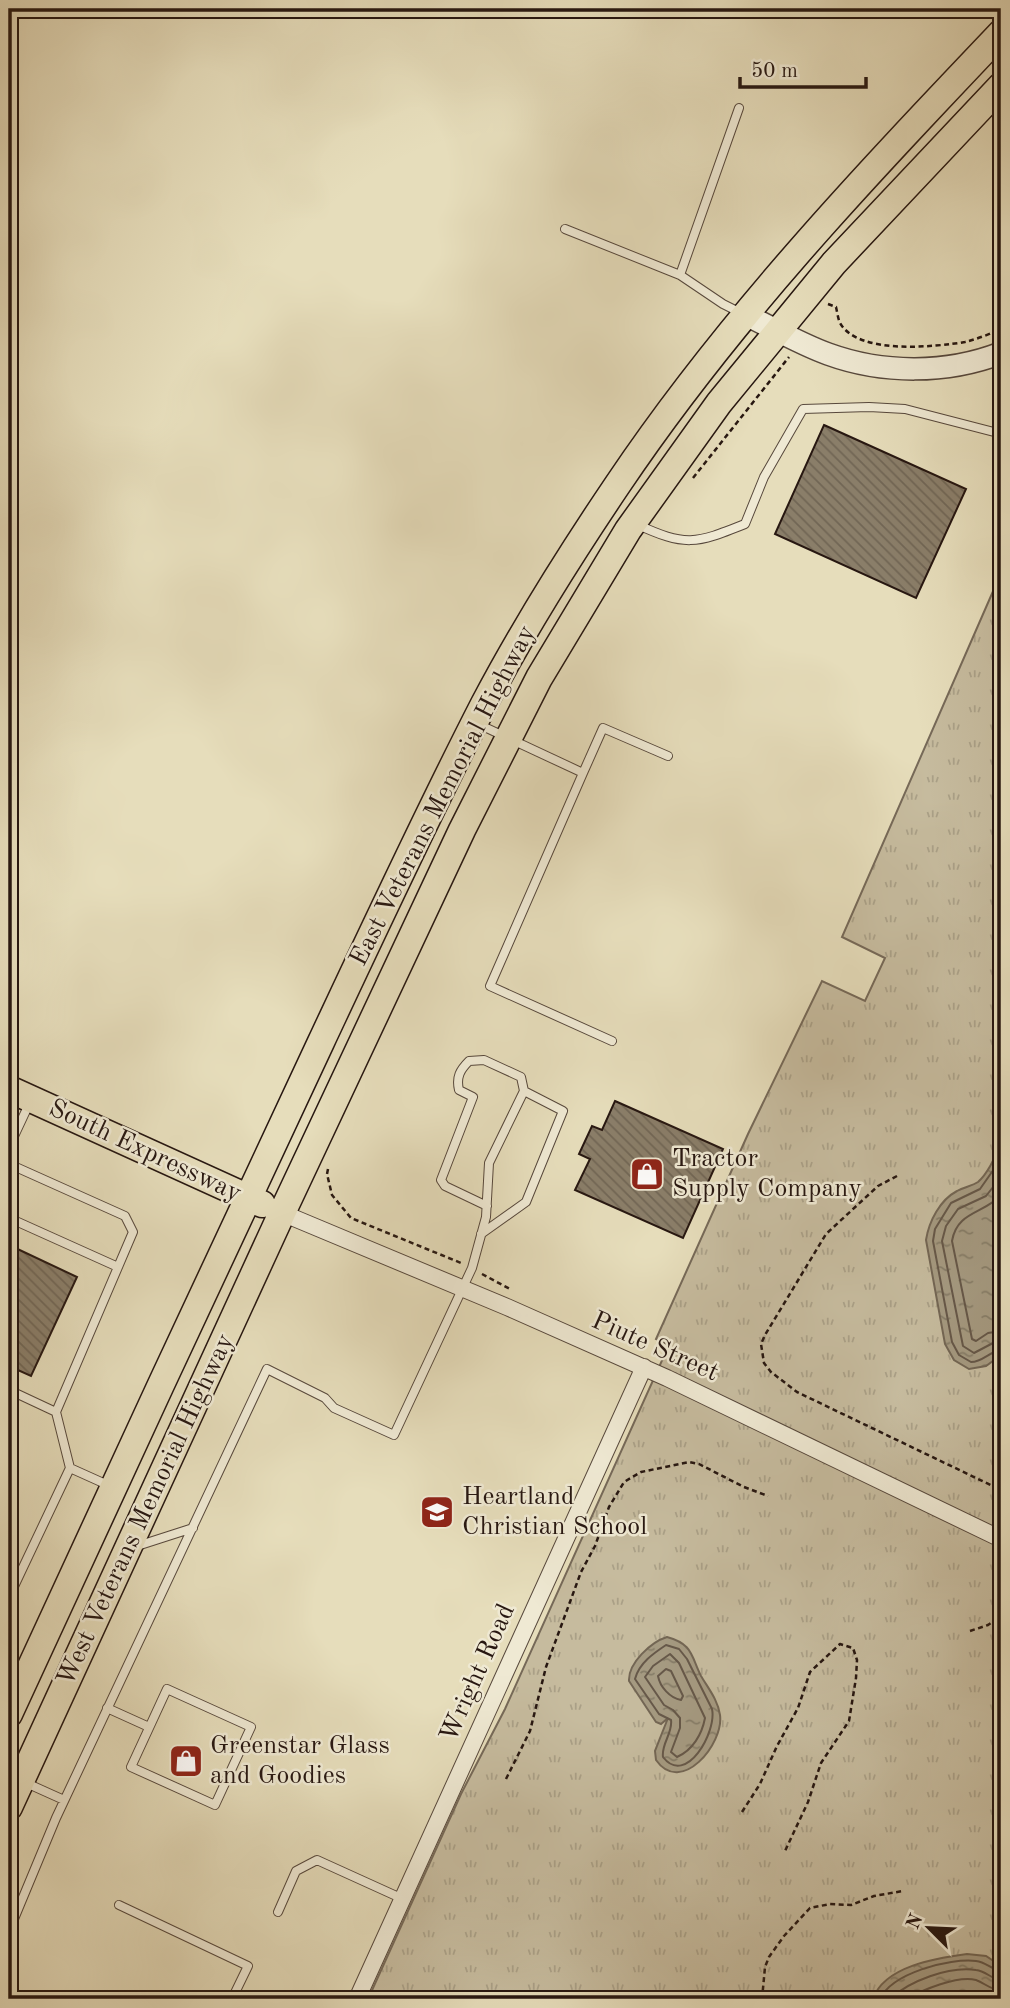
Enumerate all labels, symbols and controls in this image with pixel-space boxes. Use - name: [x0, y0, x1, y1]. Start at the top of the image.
- scale bar: [740, 46, 866, 90]
- text: 50 m: [751, 61, 798, 82]
- street label: East Veterans Memorial Highway: [345, 621, 541, 971]
- street label: South Expressway: [45, 1095, 245, 1207]
- place label: Tractor Supply Company: [672, 1146, 862, 1202]
- shop icon: Tractor Supply Company: [628, 1155, 666, 1193]
- street label: Piute Street: [588, 1308, 722, 1386]
- street label: West Veterans Memorial Highway: [53, 1330, 239, 1690]
- place label: Heartland Christian School: [462, 1484, 647, 1540]
- school or university icon: Heartland Christian School: [418, 1493, 456, 1531]
- street label: Wright Road: [436, 1600, 520, 1746]
- place label: Greenstar Glass and Goodies: [210, 1733, 390, 1789]
- shop icon: Greenstar Glass and Goodies: [167, 1742, 205, 1780]
- north arrow: [894, 1892, 964, 1962]
- text: N: [904, 1911, 928, 1933]

